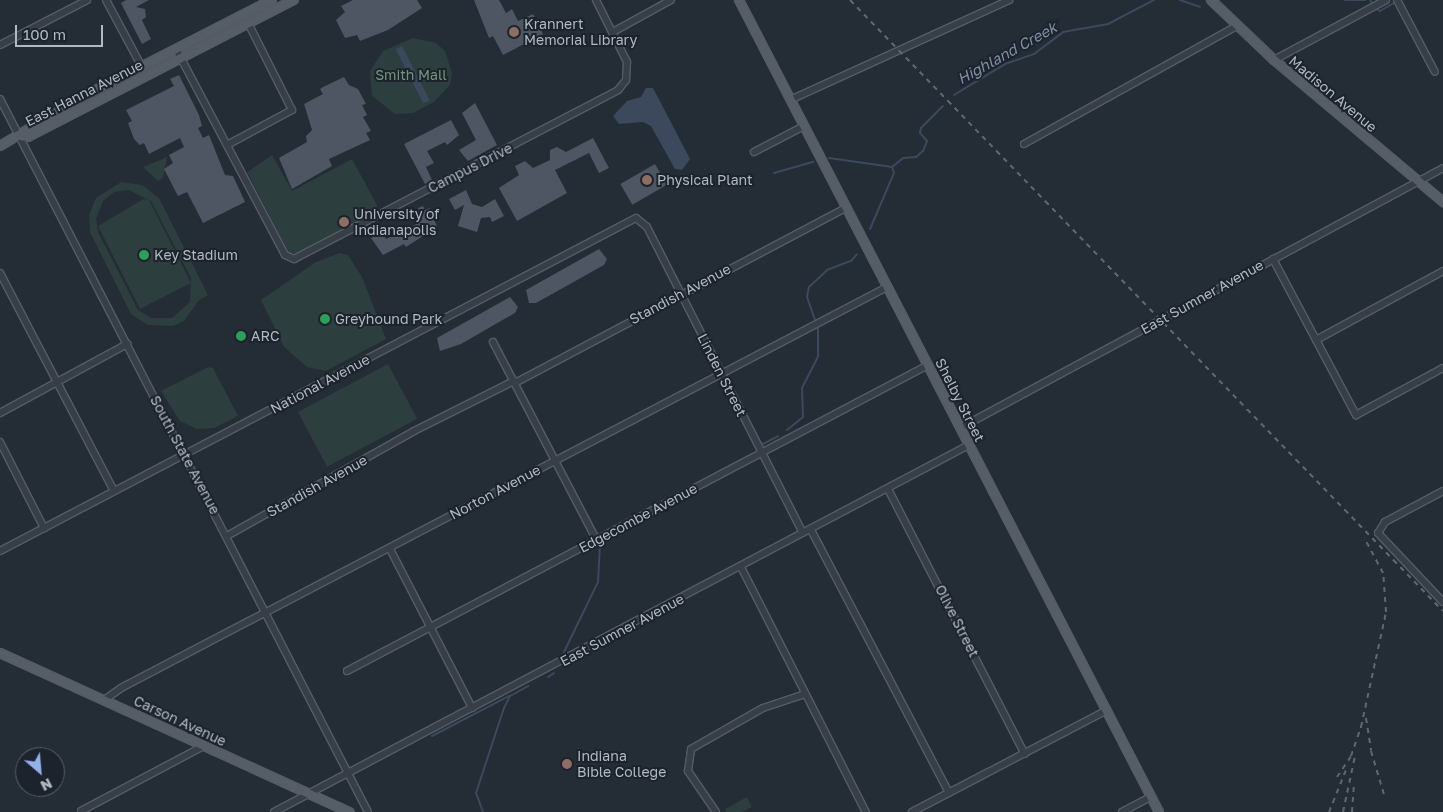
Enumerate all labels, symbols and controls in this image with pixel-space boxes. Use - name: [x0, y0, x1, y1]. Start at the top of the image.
- scale bar: [18, 15, 105, 47]
- place label: Krannert Memorial Library: [524, 16, 637, 48]
- water label: Highland Creek: [954, 18, 1060, 88]
- text: 100 m: [23, 25, 66, 43]
- marker: Krannert Memorial Library: [508, 26, 520, 38]
- street label: Madison Avenue: [1286, 52, 1380, 136]
- street label: East Hanna Avenue: [23, 56, 145, 130]
- park label: Smith Mall: [375, 67, 447, 83]
- street label: Campus Drive: [425, 140, 515, 196]
- place label: Physical Plant: [657, 172, 753, 188]
- marker: Physical Plant: [641, 174, 653, 186]
- place label: University of Indianapolis: [354, 206, 439, 238]
- marker: University of Indianapolis: [338, 216, 350, 228]
- place label: Key Stadium: [154, 247, 238, 263]
- marker: Key Stadium: [138, 249, 150, 261]
- street label: East Sumner Avenue: [1138, 256, 1266, 338]
- street label: Standish Avenue: [627, 260, 733, 328]
- place label: Greyhound Park: [335, 311, 442, 327]
- marker: Greyhound Park: [319, 313, 331, 325]
- place label: ARC: [251, 328, 279, 344]
- marker: ARC: [235, 330, 247, 342]
- street label: Linden Street: [694, 331, 750, 419]
- street label: National Avenue: [267, 351, 373, 417]
- street label: Shelby Street: [932, 356, 988, 444]
- street label: South State Avenue: [147, 393, 223, 517]
- street label: Standish Avenue: [264, 451, 370, 521]
- street label: Norton Avenue: [447, 461, 543, 523]
- street label: Edgecombe Avenue: [576, 480, 700, 556]
- street label: Olive Street: [932, 582, 982, 660]
- street label: East Sumner Avenue: [557, 590, 687, 670]
- street label: Carson Avenue: [131, 692, 229, 750]
- north arrow: [15, 747, 65, 797]
- place label: Indiana Bible College: [577, 748, 666, 780]
- marker: Indiana Bible College: [561, 758, 573, 770]
- text: N: [38, 775, 55, 795]

